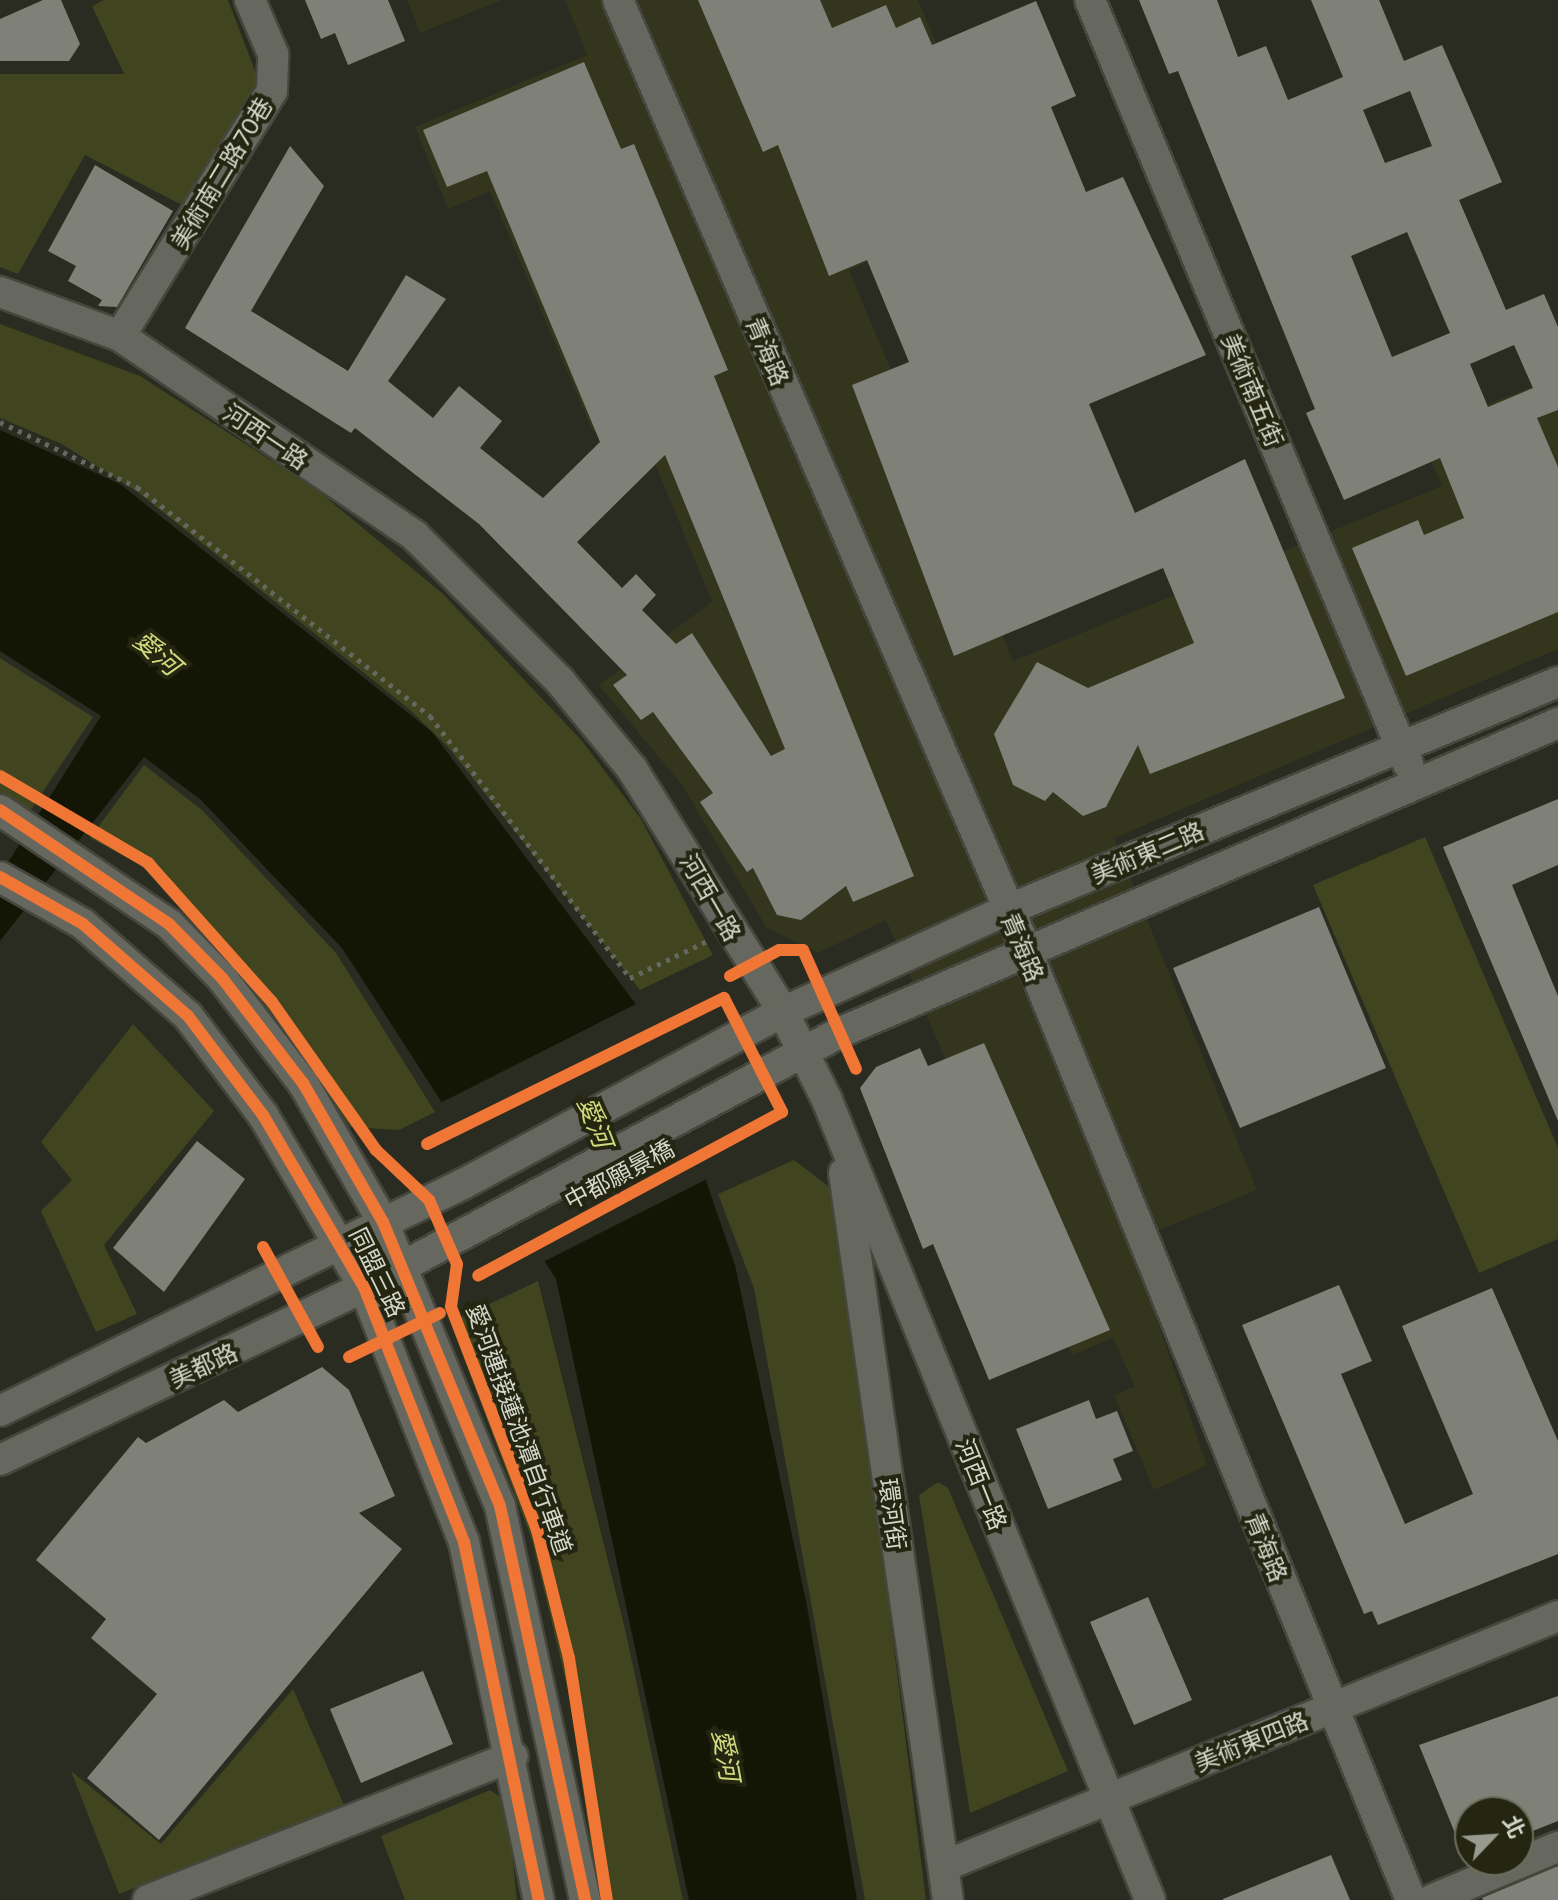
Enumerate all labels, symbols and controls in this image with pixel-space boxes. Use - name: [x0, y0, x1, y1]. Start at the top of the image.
- street label: 美術南二路70巷: [164, 92, 278, 254]
- street label: 青海路: [741, 312, 795, 390]
- street label: 美術南五街: [1216, 329, 1290, 451]
- street label: 河西一路: [218, 397, 314, 475]
- water label: 愛河: [127, 624, 187, 682]
- street label: 美術東二路: [1086, 815, 1208, 889]
- street label: 河西一路: [675, 848, 747, 946]
- street label: 青海路: [996, 908, 1050, 986]
- water label: 愛河: [571, 1092, 619, 1152]
- street label: 中都願景橋: [559, 1133, 679, 1215]
- street label: 同盟三路: [344, 1223, 412, 1321]
- street label: 愛河連接蓮池潭自行車道: [461, 1300, 579, 1558]
- street label: 美都路: [164, 1337, 242, 1393]
- street label: 河西一路: [951, 1434, 1013, 1534]
- street label: 環河街: [874, 1476, 912, 1552]
- street label: 青海路: [1240, 1508, 1294, 1586]
- street label: 美術東四路: [1190, 1705, 1312, 1777]
- water label: 愛河: [706, 1727, 746, 1783]
- north arrow: [1454, 1796, 1534, 1876]
- text: 北: [1498, 1811, 1531, 1842]

